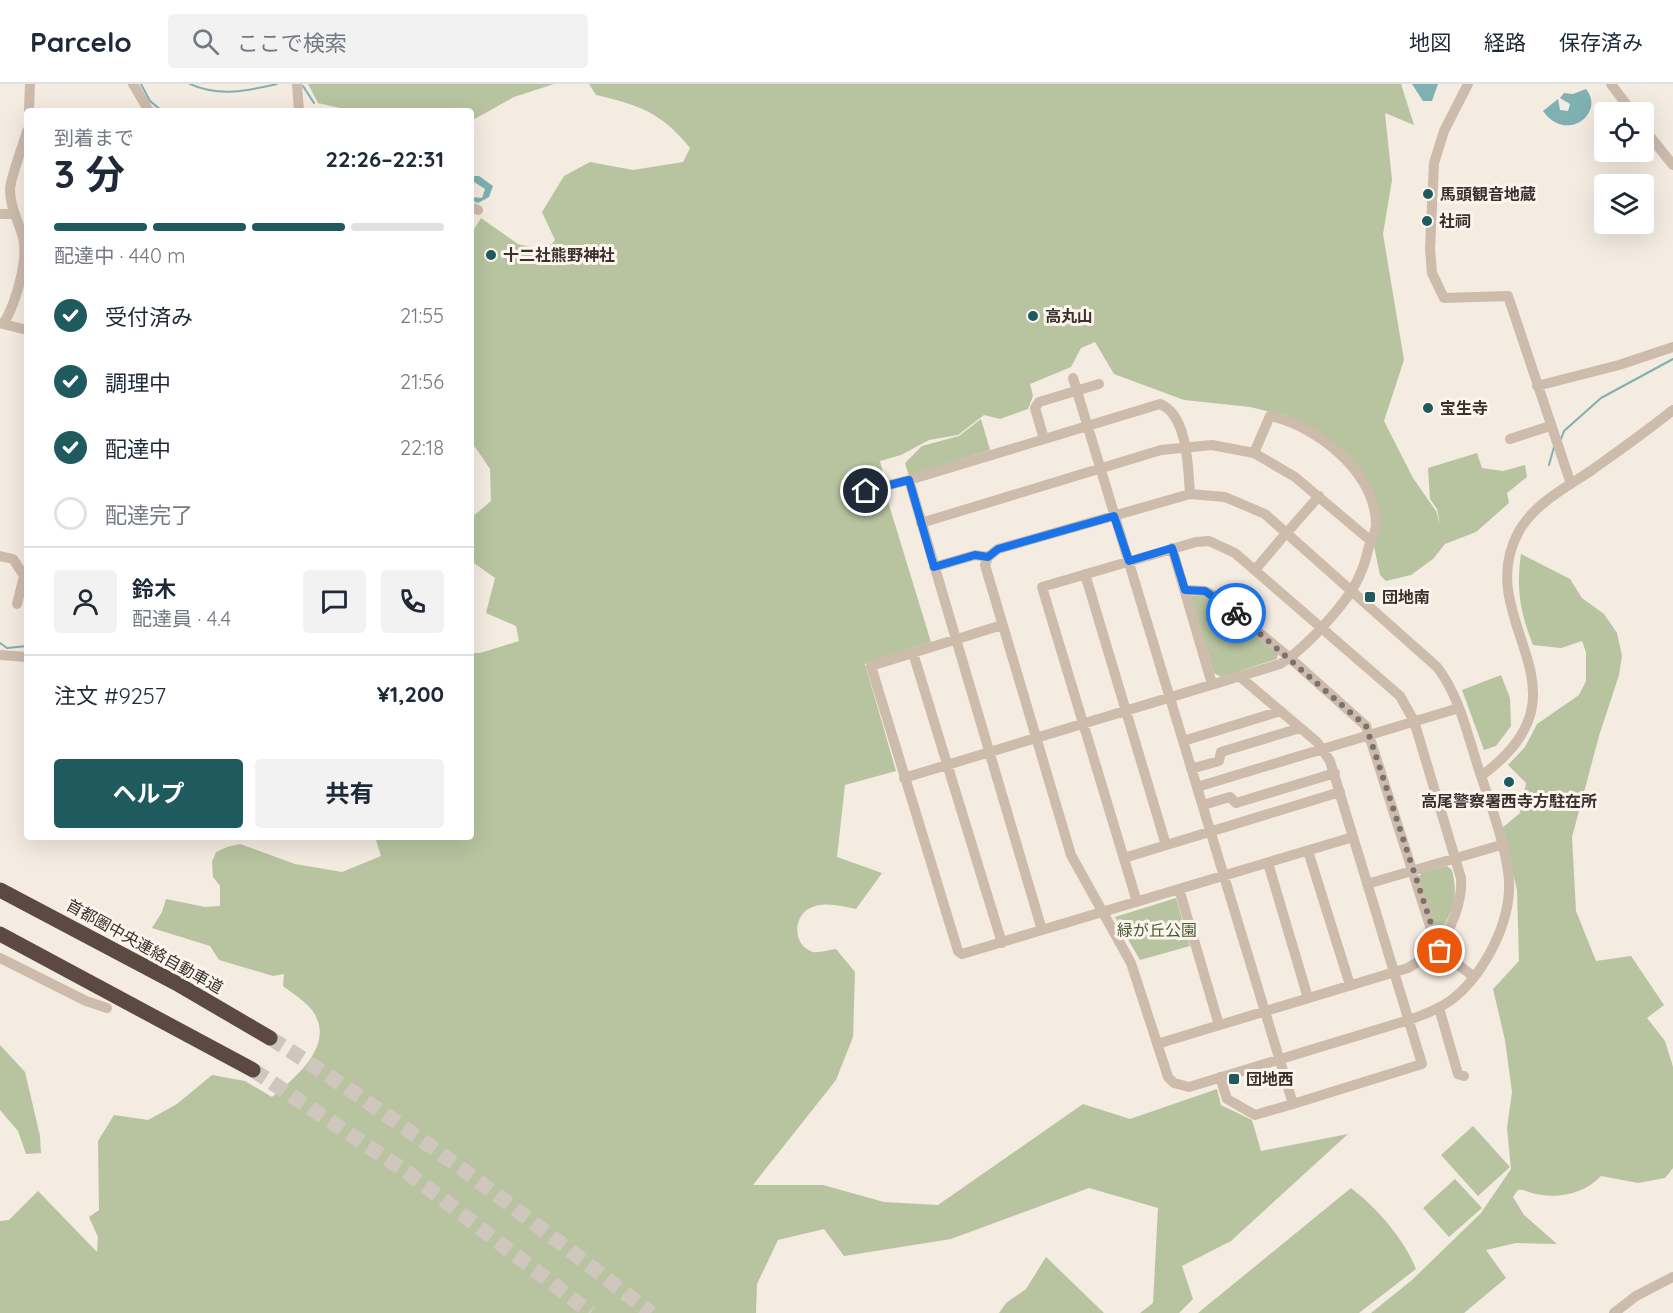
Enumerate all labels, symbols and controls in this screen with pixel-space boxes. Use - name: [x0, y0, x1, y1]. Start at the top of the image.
- search box: [168, 14, 588, 68]
- text: Parcelo: [30, 24, 132, 59]
- icon: search: [189, 25, 222, 58]
- text: ここで検索: [237, 29, 347, 57]
- text: 地図: [1409, 29, 1451, 55]
- text: 経路: [1484, 29, 1526, 55]
- text: 保存済み: [1559, 29, 1643, 55]
- map controls: [1594, 102, 1654, 234]
- button: locate: [1594, 102, 1654, 162]
- text: 到着まで: [54, 125, 134, 150]
- text: 22:26–22:31: [326, 145, 444, 173]
- text: 3 分: [54, 149, 125, 198]
- button: layers: [1594, 174, 1654, 234]
- place label: 馬頭観音地蔵: [1440, 184, 1536, 204]
- marker: 馬頭観音地蔵: [1421, 187, 1435, 201]
- place label: 社祠: [1439, 211, 1471, 231]
- marker: 社祠: [1420, 214, 1434, 228]
- text: 配達中 · 440 m: [54, 243, 186, 268]
- place label: 十二社熊野神社: [503, 245, 615, 265]
- marker: 十二社熊野神社: [484, 248, 498, 262]
- icon: check: [54, 299, 87, 332]
- text: 受付済み: [105, 303, 193, 331]
- text: 21:55: [400, 303, 444, 328]
- place label: 高丸山: [1045, 306, 1093, 326]
- marker: 高丸山: [1026, 309, 1040, 323]
- icon: check: [54, 365, 87, 398]
- text: 調理中: [105, 369, 171, 397]
- text: 21:56: [400, 369, 444, 394]
- place label: 宝生寺: [1440, 398, 1488, 418]
- marker: 宝生寺: [1421, 401, 1435, 415]
- icon: check: [54, 431, 87, 464]
- text: 配達中: [105, 435, 171, 463]
- text: 22:18: [400, 435, 444, 460]
- pin: [840, 465, 891, 516]
- icon: home: [849, 474, 882, 507]
- text: 配達完了: [105, 501, 193, 529]
- button: person: [54, 570, 117, 633]
- button: chat: [303, 570, 366, 633]
- button: phone: [381, 570, 444, 633]
- text: 鈴木: [132, 575, 176, 603]
- courier: [1206, 583, 1266, 643]
- place label: 団地南: [1382, 587, 1430, 607]
- marker: 団地南: [1363, 590, 1377, 604]
- icon: bike: [1220, 597, 1253, 630]
- text: 配達員 · 4.4: [132, 606, 231, 631]
- text: ¥1,200: [377, 680, 444, 708]
- text: 注文 #9257: [54, 682, 166, 710]
- button: ヘルプ: [54, 759, 243, 828]
- button: 共有: [255, 759, 444, 828]
- marker: 高尾警察署西寺方駐在所: [1502, 775, 1516, 789]
- place label: 高尾警察署西寺方駐在所: [1421, 791, 1597, 811]
- street label: 首都圏中央連絡自動車道: [63, 895, 227, 997]
- park label: 緑が丘公園: [1117, 920, 1197, 940]
- pin: [1414, 925, 1465, 976]
- icon: bag: [1423, 934, 1456, 967]
- place label: 団地西: [1246, 1069, 1294, 1089]
- marker: 団地西: [1227, 1072, 1241, 1086]

